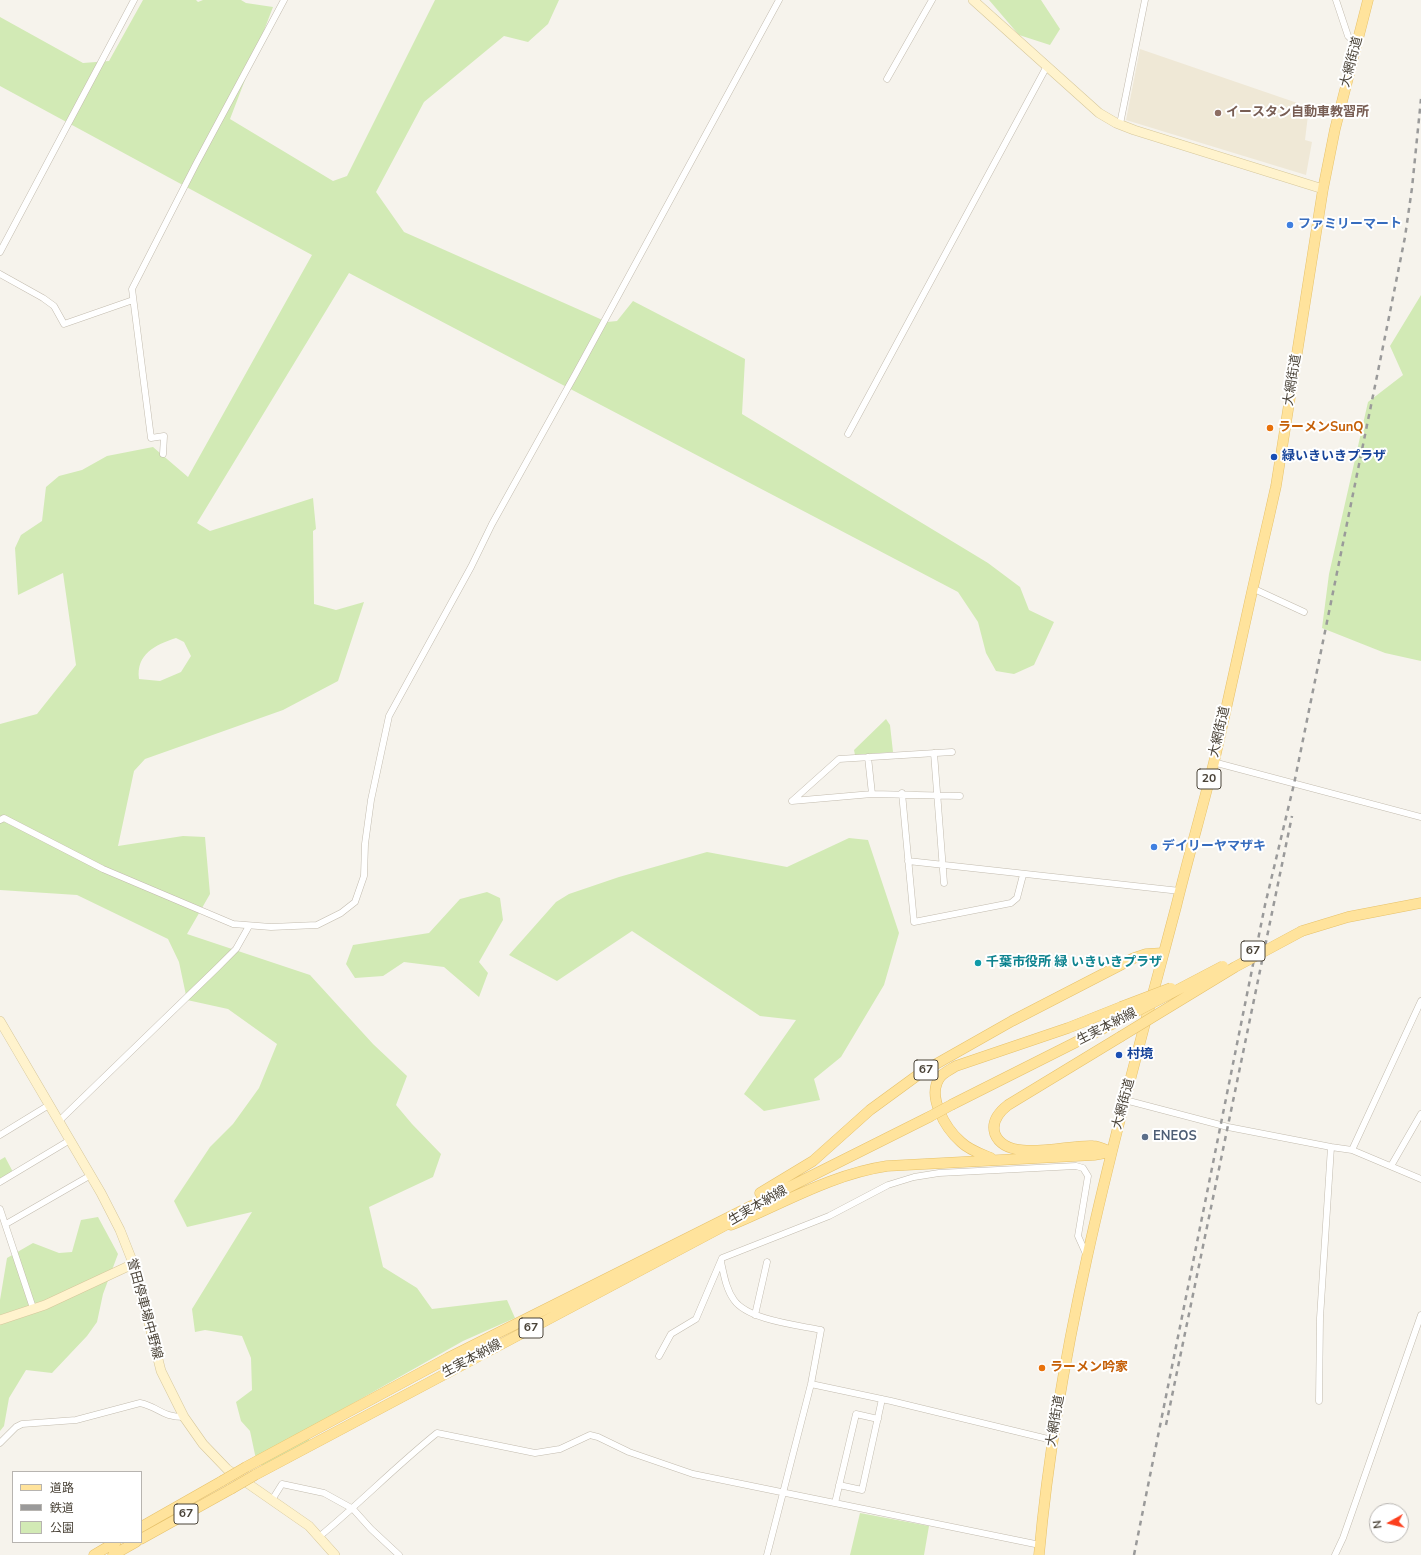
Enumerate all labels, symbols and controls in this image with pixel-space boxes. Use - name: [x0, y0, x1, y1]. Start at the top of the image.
- street label: 大網街道: [1338, 35, 1366, 89]
- place label: イースタン自動車教習所: [1226, 105, 1369, 121]
- marker: イースタン自動車教習所: [1213, 108, 1223, 118]
- place label: ファミリーマート: [1298, 217, 1402, 233]
- marker: ファミリーマート: [1285, 220, 1295, 230]
- street label: 大網街道: [1281, 353, 1305, 407]
- place label: ラーメンSunQ: [1278, 420, 1364, 436]
- marker: ラーメンSunQ: [1265, 423, 1275, 433]
- place label: 緑いきいきプラザ: [1282, 449, 1386, 465]
- marker: 緑いきいきプラザ: [1269, 452, 1279, 462]
- street label: 大網街道: [1207, 705, 1233, 759]
- road number: 20: [1197, 769, 1221, 789]
- place label: デイリーヤマザキ: [1162, 839, 1266, 855]
- marker: デイリーヤマザキ: [1149, 842, 1159, 852]
- road number: 67: [1241, 941, 1265, 961]
- place label: 千葉市役所 緑 いきいきプラザ: [986, 955, 1162, 971]
- marker: 千葉市役所 緑 いきいきプラザ: [973, 958, 983, 968]
- street label: 生実本納線: [1075, 1005, 1139, 1049]
- place label: 村境: [1127, 1047, 1153, 1063]
- marker: 村境: [1114, 1050, 1124, 1060]
- road number: 67: [914, 1060, 938, 1080]
- street label: 大網街道: [1110, 1077, 1138, 1131]
- place label: ENEOS: [1153, 1129, 1197, 1145]
- marker: ENEOS: [1140, 1132, 1150, 1142]
- street label: 生実本納線: [726, 1183, 790, 1229]
- street label: 誉田停車場中野線: [123, 1257, 165, 1361]
- road number: 67: [519, 1318, 543, 1338]
- street label: 生実本納線: [440, 1337, 504, 1381]
- place label: ラーメン吟家: [1050, 1360, 1128, 1376]
- marker: ラーメン吟家: [1037, 1363, 1047, 1373]
- street label: 大網街道: [1044, 1394, 1068, 1448]
- legend: [12, 1471, 142, 1543]
- text: 道路: [50, 1480, 74, 1496]
- text: 鉄道: [50, 1500, 74, 1516]
- north arrow: [1369, 1503, 1409, 1543]
- road number: 67: [174, 1504, 198, 1524]
- text: N: [1370, 1519, 1386, 1530]
- text: 公園: [50, 1520, 74, 1536]

